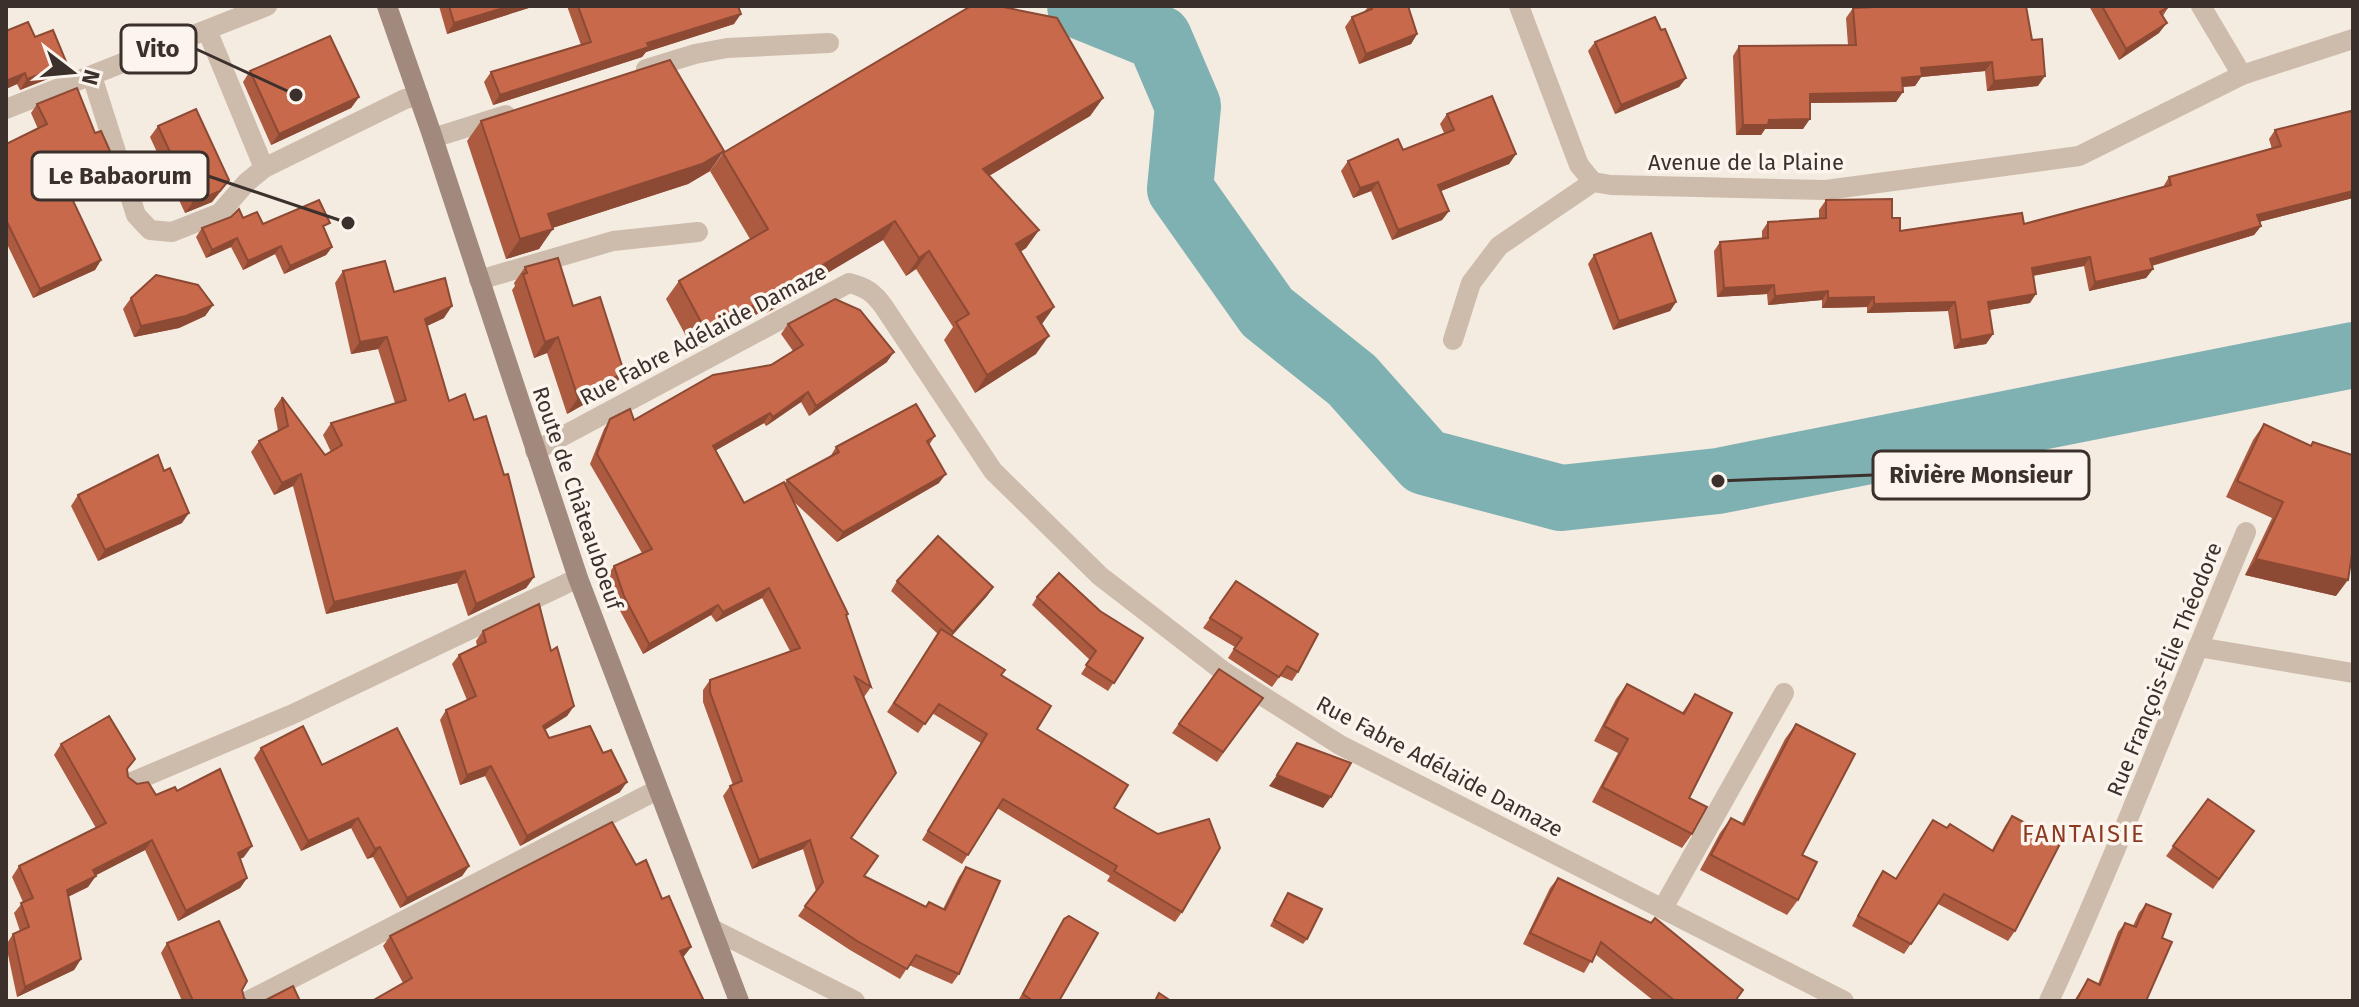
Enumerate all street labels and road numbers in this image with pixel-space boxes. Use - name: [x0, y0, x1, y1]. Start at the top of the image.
- street label: Avenue de la Plaine: [1648, 149, 1844, 176]
- street label: Rue Fabre Adélaïde Damaze: [575, 258, 831, 411]
- street label: Route de Châteauboeuf: [527, 383, 629, 615]
- street label: Rue François-Élie Théodore: [2101, 538, 2228, 800]
- street label: Rue Fabre Adélaïde Damaze: [1312, 690, 1568, 843]

